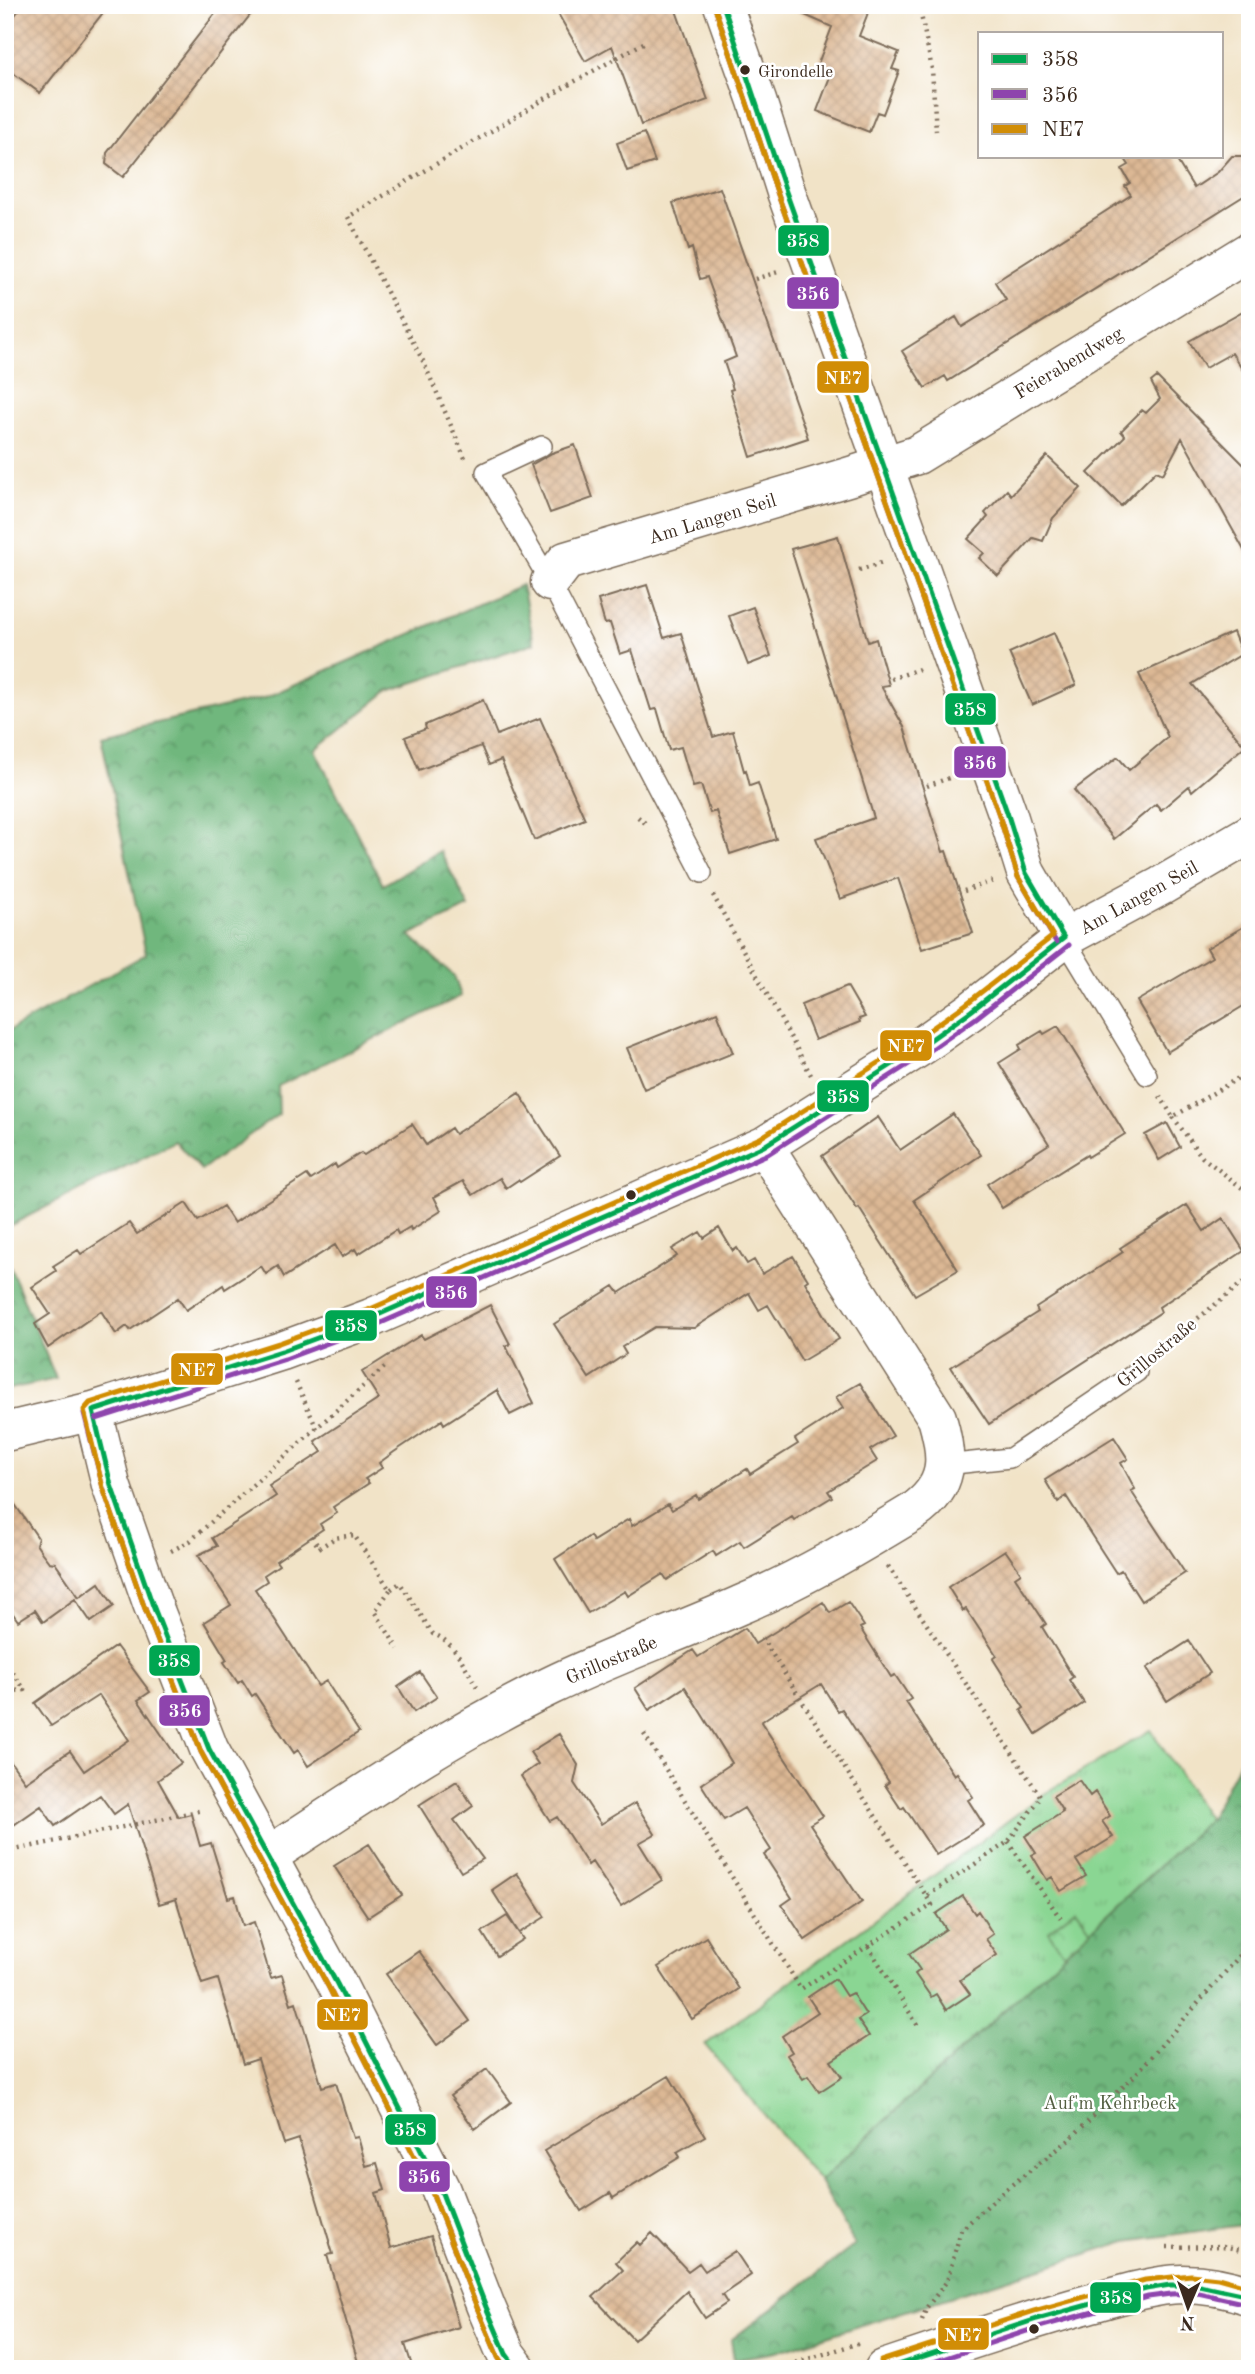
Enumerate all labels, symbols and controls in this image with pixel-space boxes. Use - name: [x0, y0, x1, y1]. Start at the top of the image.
- legend: [978, 32, 1224, 158]
- text: 358: [1042, 50, 1079, 71]
- marker: Girondelle: [738, 63, 752, 77]
- place label: Girondelle: [758, 64, 833, 81]
- text: 356: [1042, 86, 1079, 107]
- text: NE7: [1042, 120, 1085, 141]
- line badge: 358: [777, 224, 830, 257]
- text: 358: [786, 233, 820, 252]
- line badge: 356: [786, 276, 840, 310]
- text: 356: [796, 286, 830, 305]
- street label: Feierabendweg: [1012, 324, 1127, 404]
- line badge: NE7: [816, 360, 870, 394]
- text: NE7: [824, 370, 862, 389]
- street label: Am Langen Seil: [647, 492, 779, 549]
- line badge: 358: [944, 692, 997, 726]
- text: 358: [953, 702, 987, 721]
- line badge: 356: [953, 745, 1007, 779]
- text: 356: [963, 755, 997, 774]
- street label: Am Langen Seil: [1077, 859, 1202, 940]
- line badge: NE7: [879, 1029, 933, 1062]
- text: NE7: [887, 1038, 925, 1057]
- line badge: 358: [816, 1079, 870, 1113]
- text: 358: [826, 1089, 860, 1108]
- unlabelled marker: [624, 1188, 638, 1202]
- line badge: 356: [425, 1275, 478, 1309]
- text: 356: [434, 1285, 468, 1304]
- line badge: 358: [324, 1309, 378, 1342]
- street label: Grillostraße: [1114, 1315, 1201, 1392]
- text: 358: [334, 1318, 368, 1337]
- line badge: NE7: [170, 1352, 224, 1386]
- text: NE7: [178, 1362, 216, 1381]
- street label: Grillostraße: [564, 1634, 660, 1689]
- line badge: 358: [148, 1644, 201, 1677]
- text: 358: [157, 1653, 191, 1672]
- line badge: 356: [158, 1694, 211, 1727]
- text: 356: [168, 1703, 202, 1722]
- line badge: NE7: [316, 1998, 369, 2031]
- text: NE7: [323, 2007, 361, 2026]
- park label: Auf'm Kehrbeck: [1043, 2095, 1177, 2114]
- line badge: 358: [384, 2113, 437, 2146]
- text: 358: [393, 2122, 427, 2141]
- line badge: 356: [398, 2160, 451, 2193]
- text: 356: [407, 2169, 441, 2188]
- north arrow: [1154, 2272, 1224, 2342]
- line badge: 358: [1089, 2281, 1142, 2314]
- text: 358: [1099, 2290, 1133, 2309]
- text: N: [1179, 2312, 1195, 2331]
- line badge: NE7: [937, 2317, 990, 2351]
- unlabelled marker: [1027, 2322, 1041, 2336]
- text: NE7: [944, 2327, 982, 2346]

